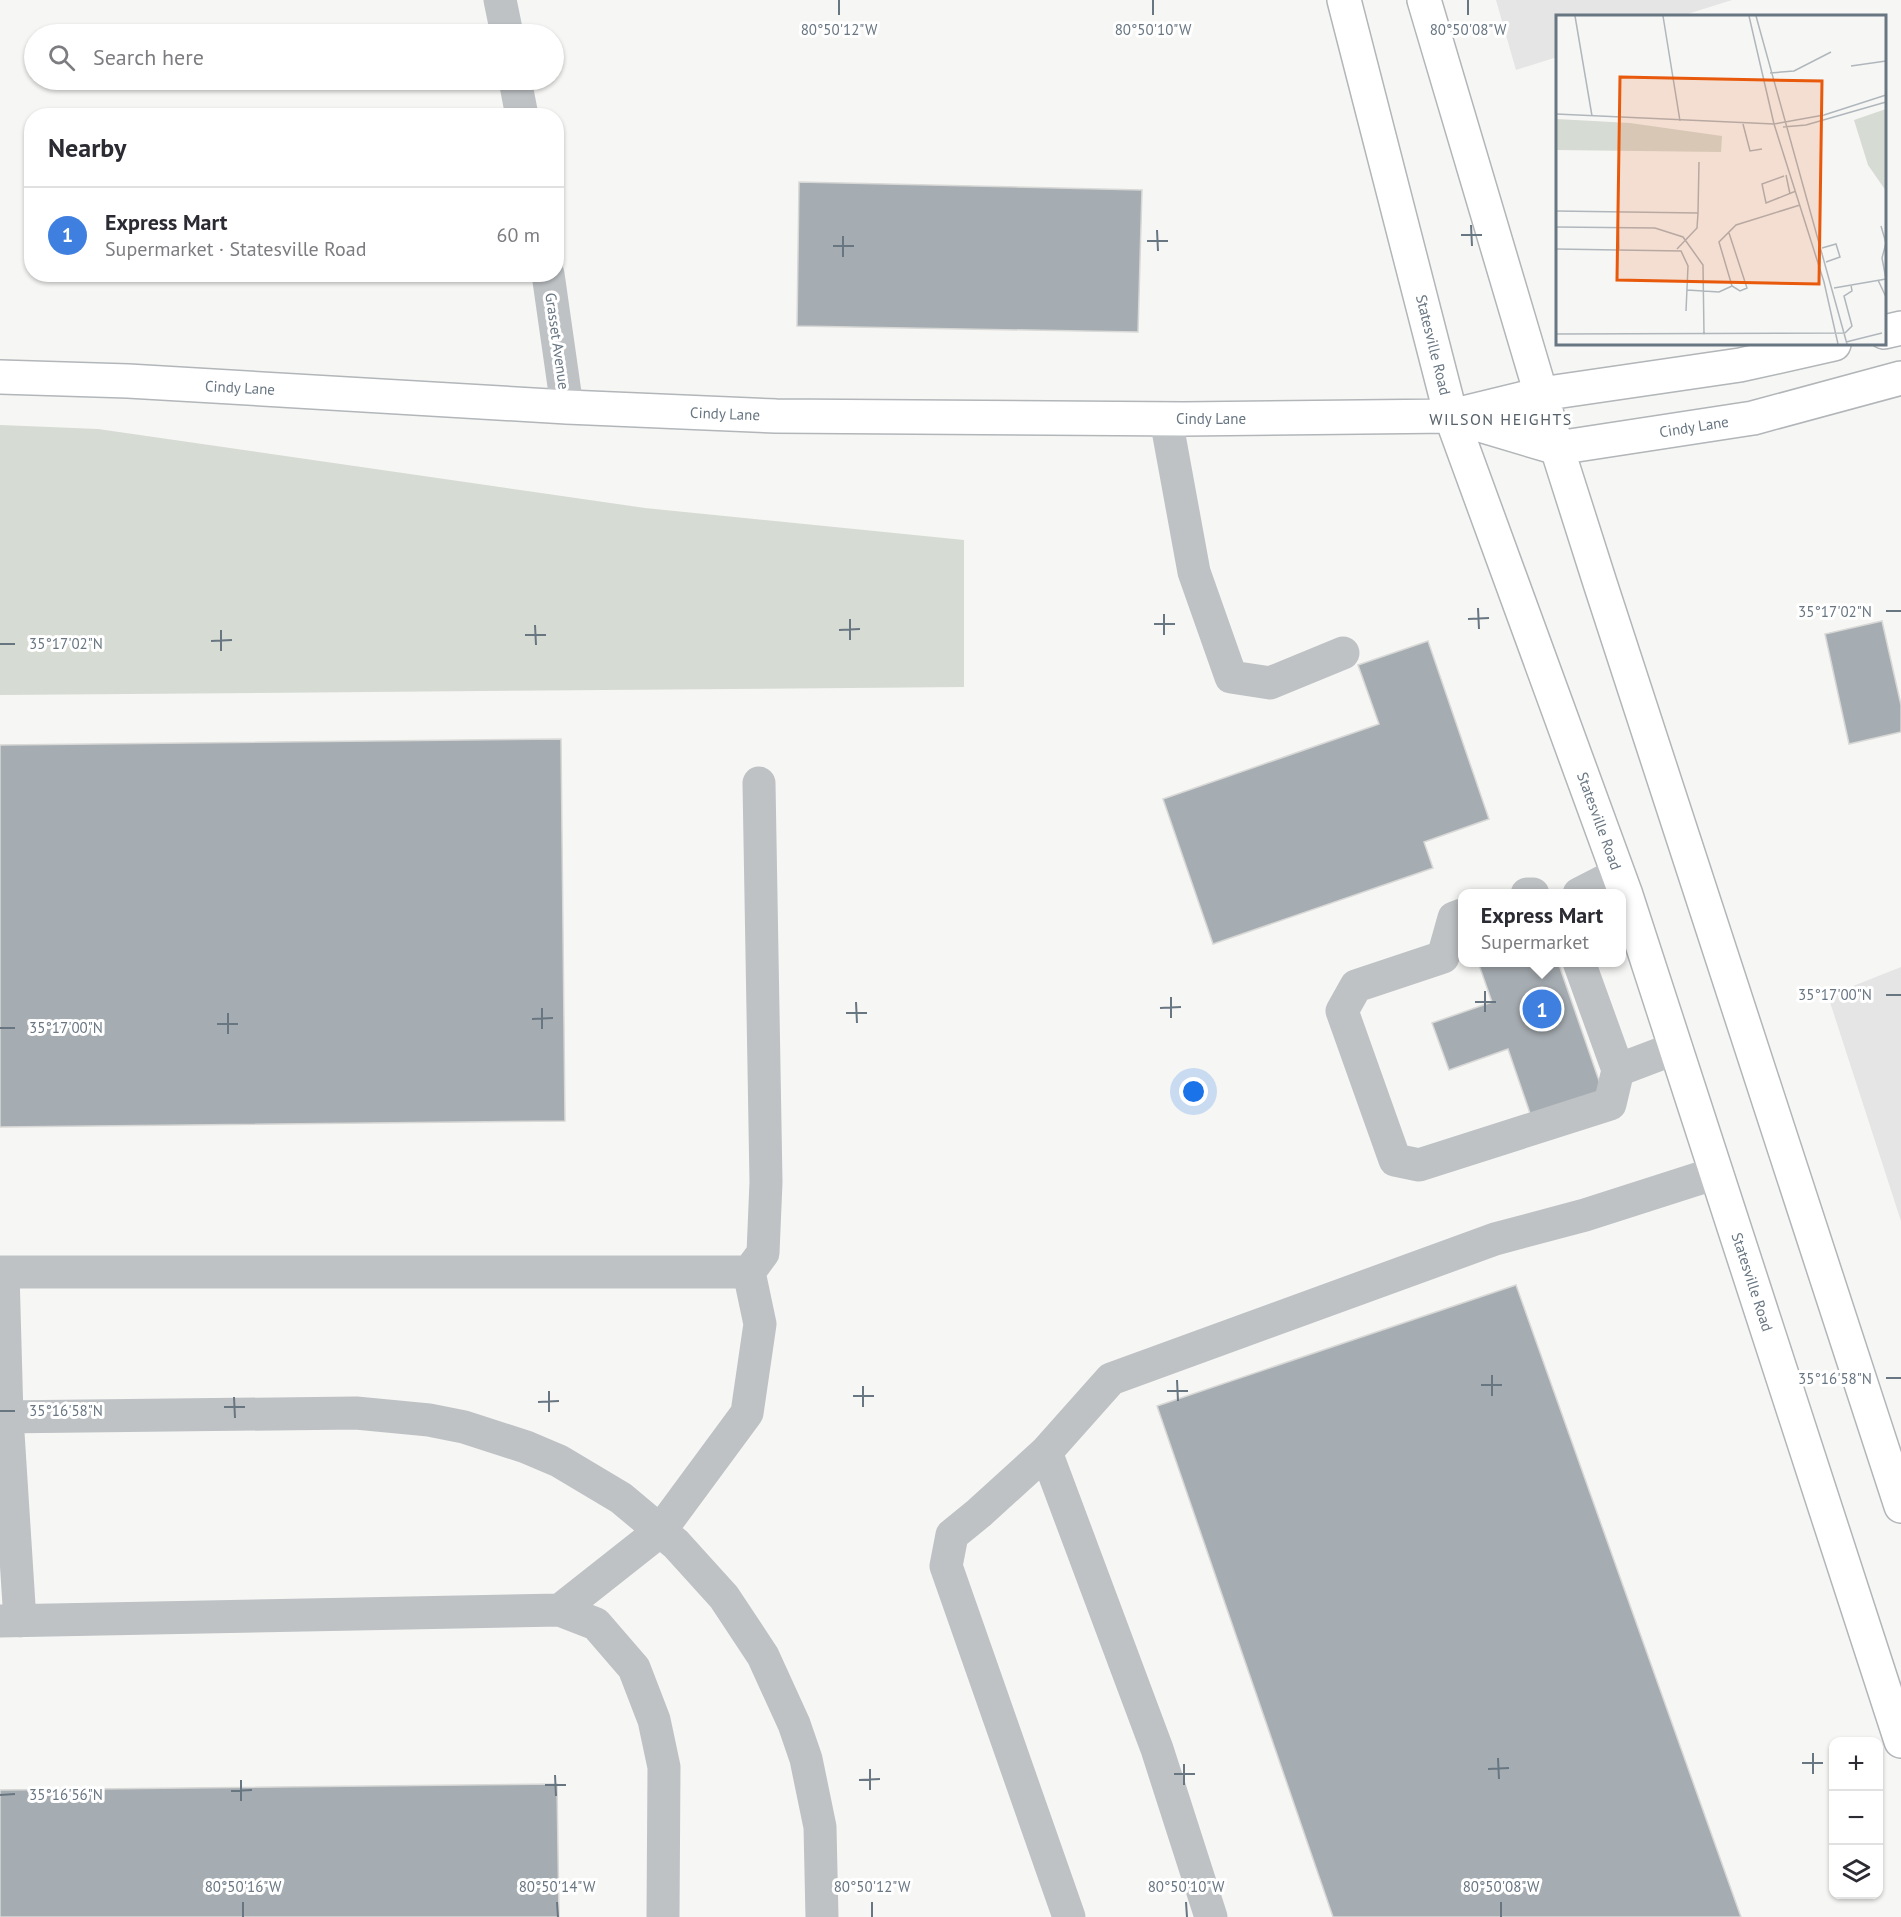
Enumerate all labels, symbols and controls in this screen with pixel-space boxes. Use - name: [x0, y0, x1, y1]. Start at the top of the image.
- inset map: [1556, 15, 1886, 345]
- text: 80°50'12"W: [801, 20, 878, 39]
- text: 80°50'10"W: [1115, 20, 1192, 39]
- text: 80°50'08"W: [1430, 20, 1507, 39]
- search box: [24, 24, 564, 90]
- icon: search: [45, 41, 78, 74]
- text: Search here: [93, 43, 204, 71]
- text: Nearby: [48, 131, 126, 164]
- text: Express Mart: [105, 208, 228, 236]
- text: 1: [62, 222, 73, 248]
- text: 60 m: [497, 222, 540, 248]
- text: Supermarket · Statesville Road: [105, 236, 366, 262]
- street label: Grasset Avenue: [541, 291, 574, 390]
- street label: Statesville Road: [1412, 293, 1455, 397]
- street label: Cindy Lane: [205, 376, 275, 399]
- street label: Cindy Lane: [690, 403, 760, 424]
- street label: Cindy Lane: [1176, 409, 1246, 428]
- district label: WILSON HEIGHTS: [1429, 409, 1573, 429]
- street label: Cindy Lane: [1658, 412, 1730, 441]
- text: 35°17'02"N: [1798, 602, 1872, 621]
- text: 35°17'02"N: [29, 634, 103, 653]
- street label: Statesville Road: [1573, 769, 1626, 872]
- popup: [1458, 889, 1626, 967]
- text: Express Mart: [1481, 901, 1603, 929]
- text: Supermarket: [1481, 929, 1589, 955]
- text: 35°17'00"N: [1798, 985, 1872, 1004]
- pin: 1: [1522, 986, 1562, 1032]
- text: 35°17'00"N: [29, 1018, 103, 1037]
- your location: [1179, 1077, 1208, 1106]
- street label: Statesville Road: [1728, 1230, 1777, 1334]
- text: 35°16'58"N: [1798, 1369, 1872, 1388]
- text: 35°16'58"N: [29, 1401, 103, 1420]
- map controls: [1829, 1737, 1883, 1899]
- button: +: [1829, 1737, 1883, 1791]
- text: 35°16'56"N: [29, 1785, 103, 1804]
- button: −: [1829, 1791, 1883, 1845]
- button: layers: [1829, 1845, 1883, 1899]
- text: 80°50'16"W: [205, 1877, 282, 1896]
- text: 80°50'14"W: [519, 1877, 596, 1896]
- text: 80°50'12"W: [834, 1877, 911, 1896]
- text: 80°50'10"W: [1148, 1877, 1225, 1896]
- text: 80°50'08"W: [1463, 1877, 1540, 1896]

